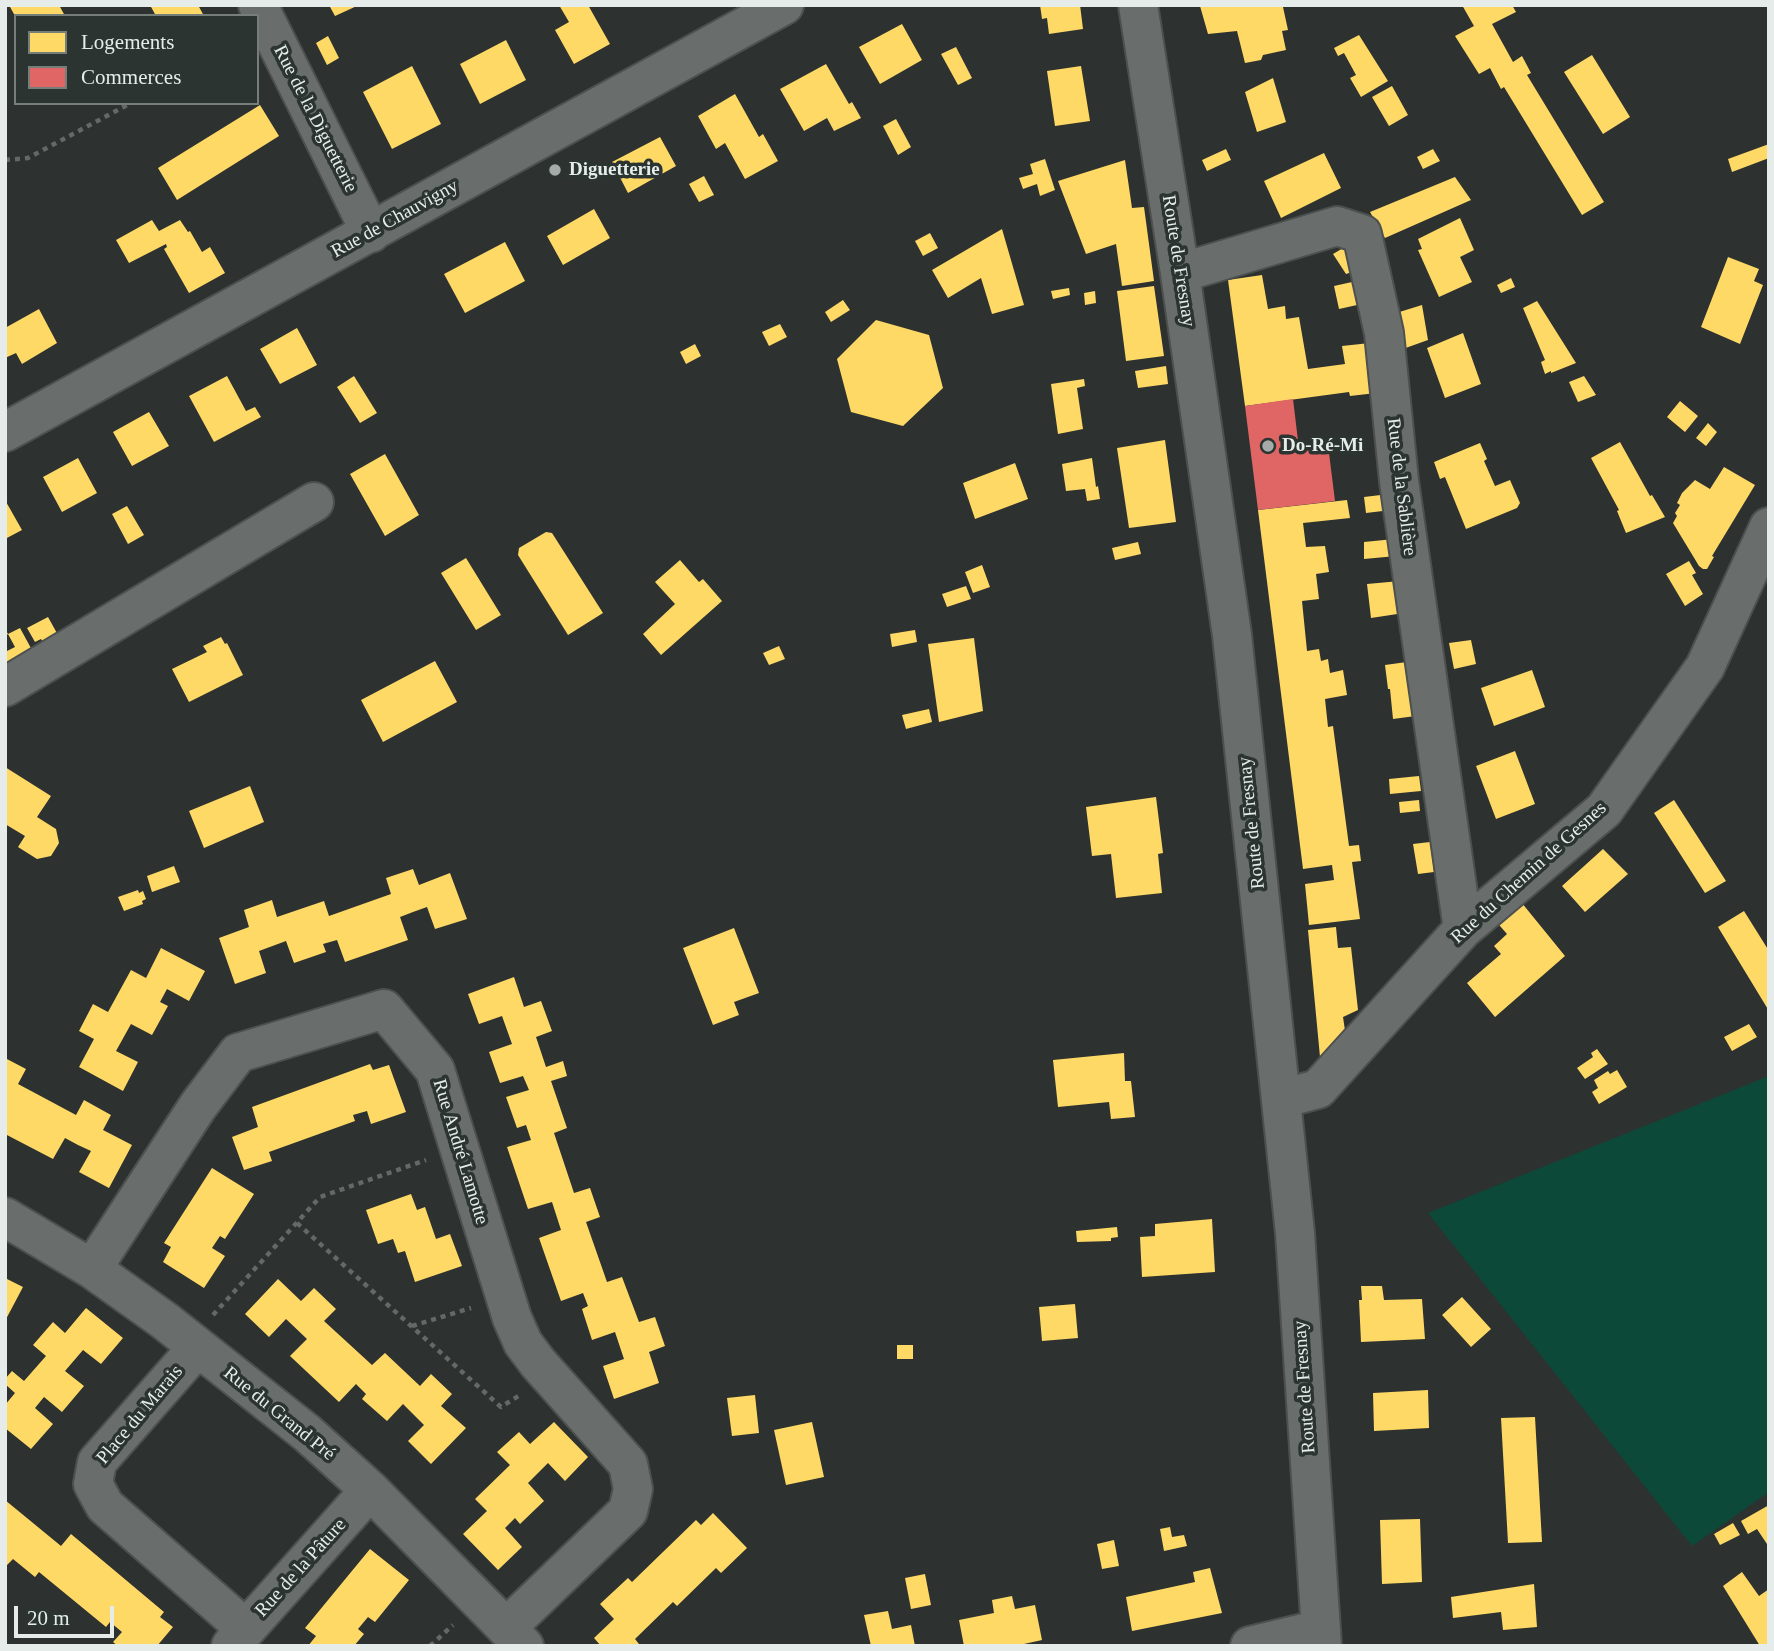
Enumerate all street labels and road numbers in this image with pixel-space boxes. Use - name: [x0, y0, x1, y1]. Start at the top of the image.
- street label: Rue de la Diguetterie: [268, 42, 362, 196]
- street label: Rue de Chauvigny: [328, 175, 462, 263]
- street label: Route de Fresnay: [1156, 194, 1200, 328]
- street label: Rue de la Sablière: [1381, 417, 1421, 557]
- street label: Route de Fresnay: [1234, 756, 1270, 890]
- street label: Rue du Chemin de Gesnes: [1446, 797, 1612, 949]
- street label: Rue André Lamotte: [427, 1077, 493, 1227]
- street label: Route de Fresnay: [1289, 1320, 1321, 1454]
- street label: Place du Marais: [92, 1361, 188, 1469]
- street label: Rue du Grand Pré: [219, 1362, 339, 1466]
- street label: Rue de la Pâture: [251, 1514, 351, 1622]

